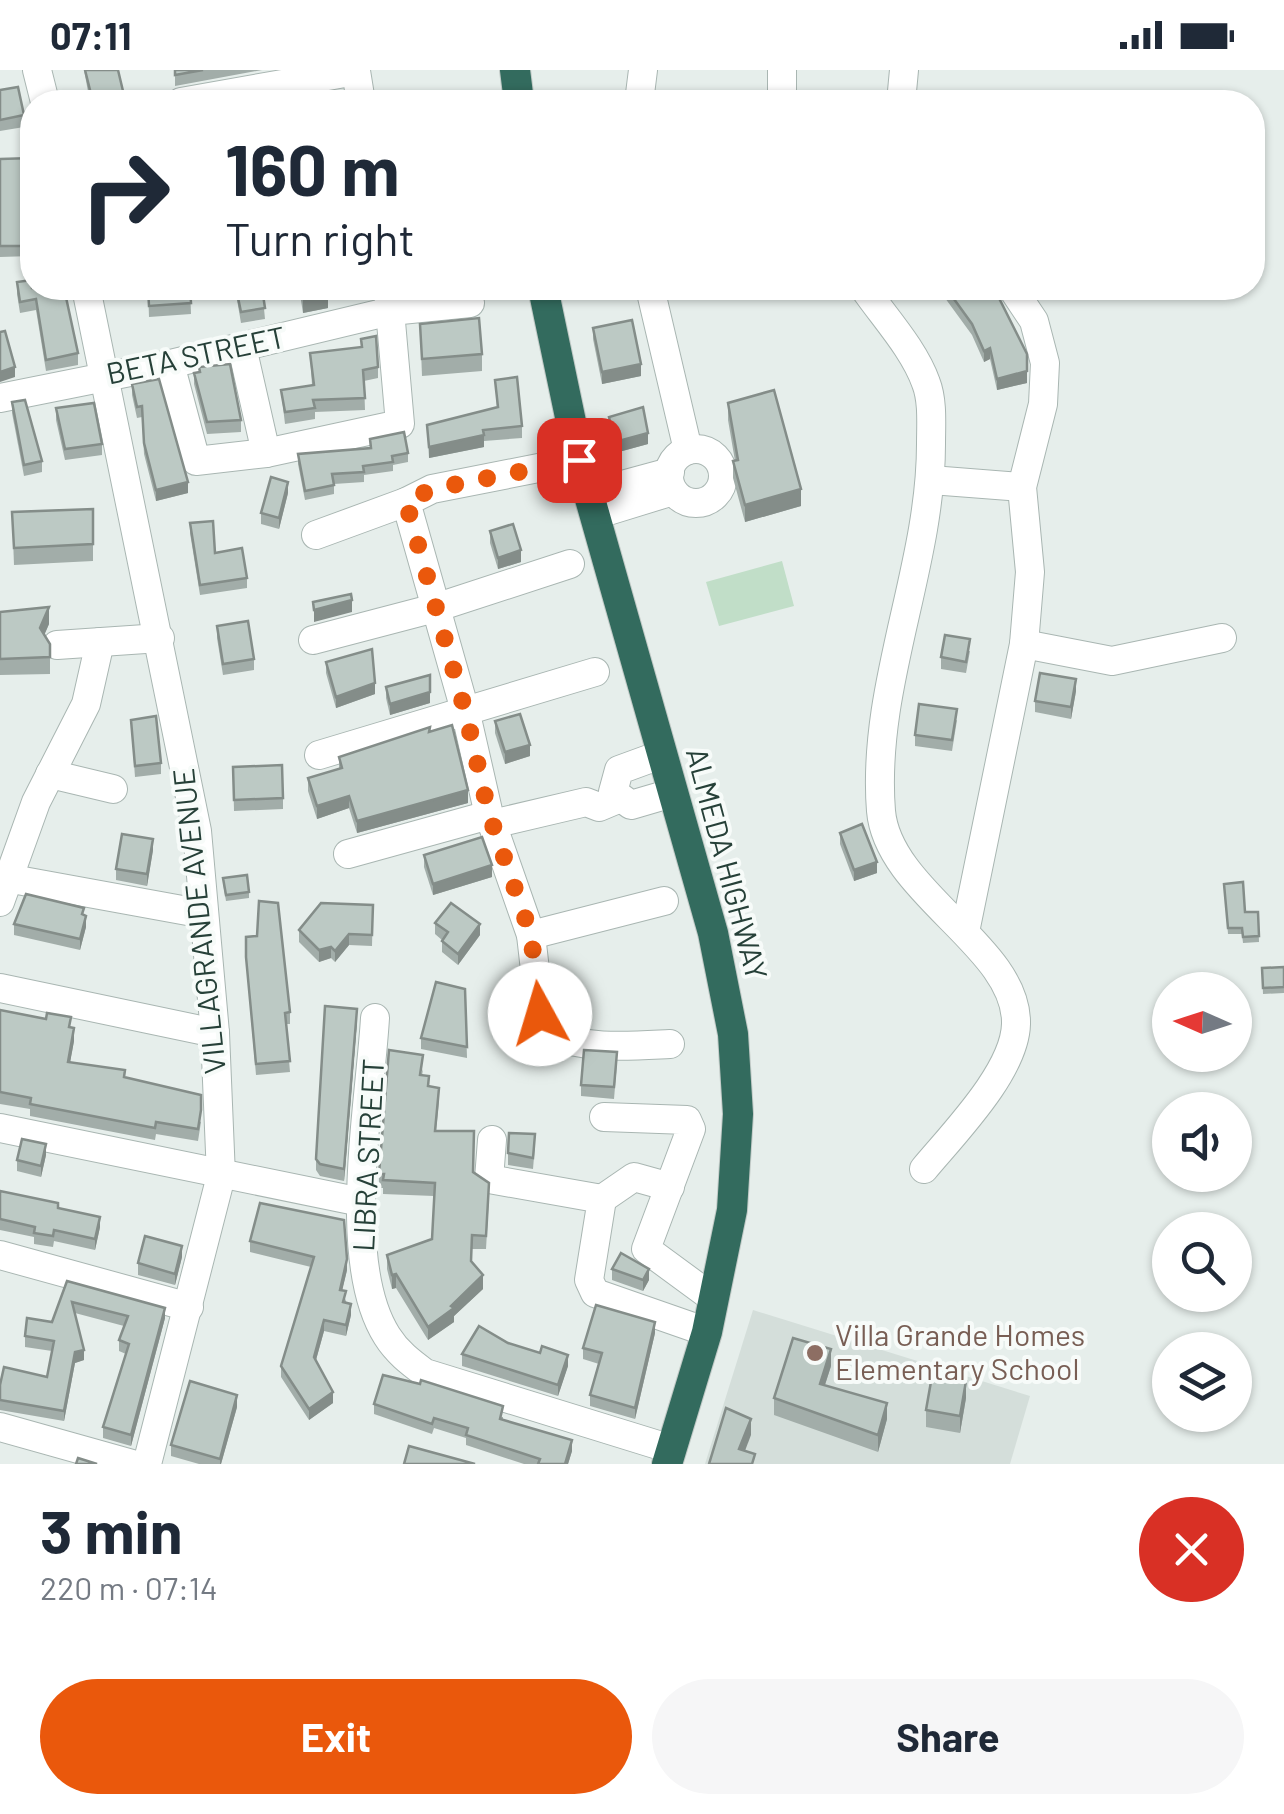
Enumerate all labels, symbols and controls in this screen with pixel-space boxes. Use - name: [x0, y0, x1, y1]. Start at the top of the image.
- text: 07:11: [50, 12, 132, 58]
- text: 160 m: [225, 126, 400, 210]
- icon: right: [60, 130, 190, 260]
- text: Turn right: [225, 211, 415, 265]
- street label: BETA STREET: [103, 317, 288, 391]
- pin: [537, 418, 622, 503]
- icon: arrive: [552, 433, 607, 488]
- street label: ALMEDA HIGHWAY: [680, 743, 776, 984]
- street label: VILLAGRANDE AVENUE: [164, 767, 232, 1076]
- position arrow: [488, 962, 592, 1066]
- north arrow: [1152, 972, 1252, 1072]
- map controls: [1152, 972, 1252, 1432]
- street label: LIBRA STREET: [344, 1058, 390, 1252]
- button: sound: [1152, 1092, 1252, 1192]
- button: search: [1152, 1212, 1252, 1312]
- place label: Villa Grande Homes Elementary School: [835, 1316, 1085, 1386]
- button: layers: [1152, 1332, 1252, 1432]
- marker: Villa Grande Homes Elementary School: [804, 1342, 826, 1364]
- text: 3 min: [40, 1494, 183, 1566]
- button: close: [1139, 1497, 1244, 1602]
- text: 220 m · 07:14: [40, 1568, 218, 1606]
- button: Exit: [40, 1679, 632, 1794]
- button: Share: [652, 1679, 1244, 1794]

